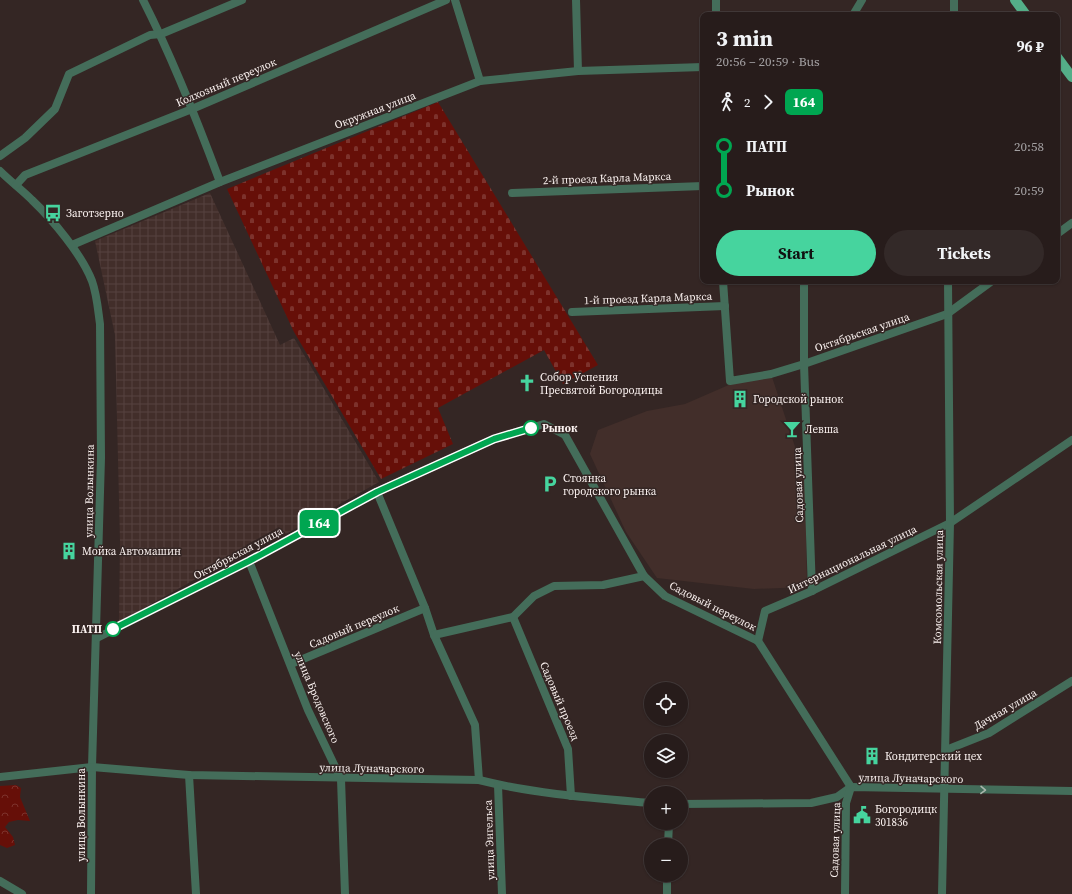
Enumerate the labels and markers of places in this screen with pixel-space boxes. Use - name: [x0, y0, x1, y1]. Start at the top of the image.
- bus stop icon: Заготзерно: [43, 203, 63, 223]
- place label: Заготзерно: [66, 206, 124, 221]
- place label: Собор Успения Пресвятой Богородицы: [540, 370, 663, 398]
- church icon: Собор Успения Пресвятой Богородицы: [517, 373, 537, 393]
- building icon: Городской рынок: [730, 389, 750, 409]
- place label: Городской рынок: [753, 392, 843, 407]
- bar icon: Левша: [782, 419, 802, 439]
- marker: Рынок: [523, 420, 539, 436]
- place label: Рынок: [542, 421, 578, 436]
- place label: Левша: [805, 422, 839, 437]
- place label: Cтоянка городского рынка: [563, 471, 657, 499]
- parking icon: Cтоянка городского рынка: [540, 474, 560, 494]
- building icon: Мойка Автомашин: [59, 541, 79, 561]
- place label: Мойка Автомашин: [82, 544, 181, 559]
- marker: ПАТП: [105, 621, 121, 637]
- place label: ПАТП: [72, 622, 102, 637]
- building icon: Кондитерский цех: [862, 746, 882, 766]
- place label: Кондитерский цех: [885, 749, 982, 764]
- place label: Богородицк 301836: [875, 802, 937, 830]
- public building icon: Богородицк 301836: [852, 805, 872, 825]

